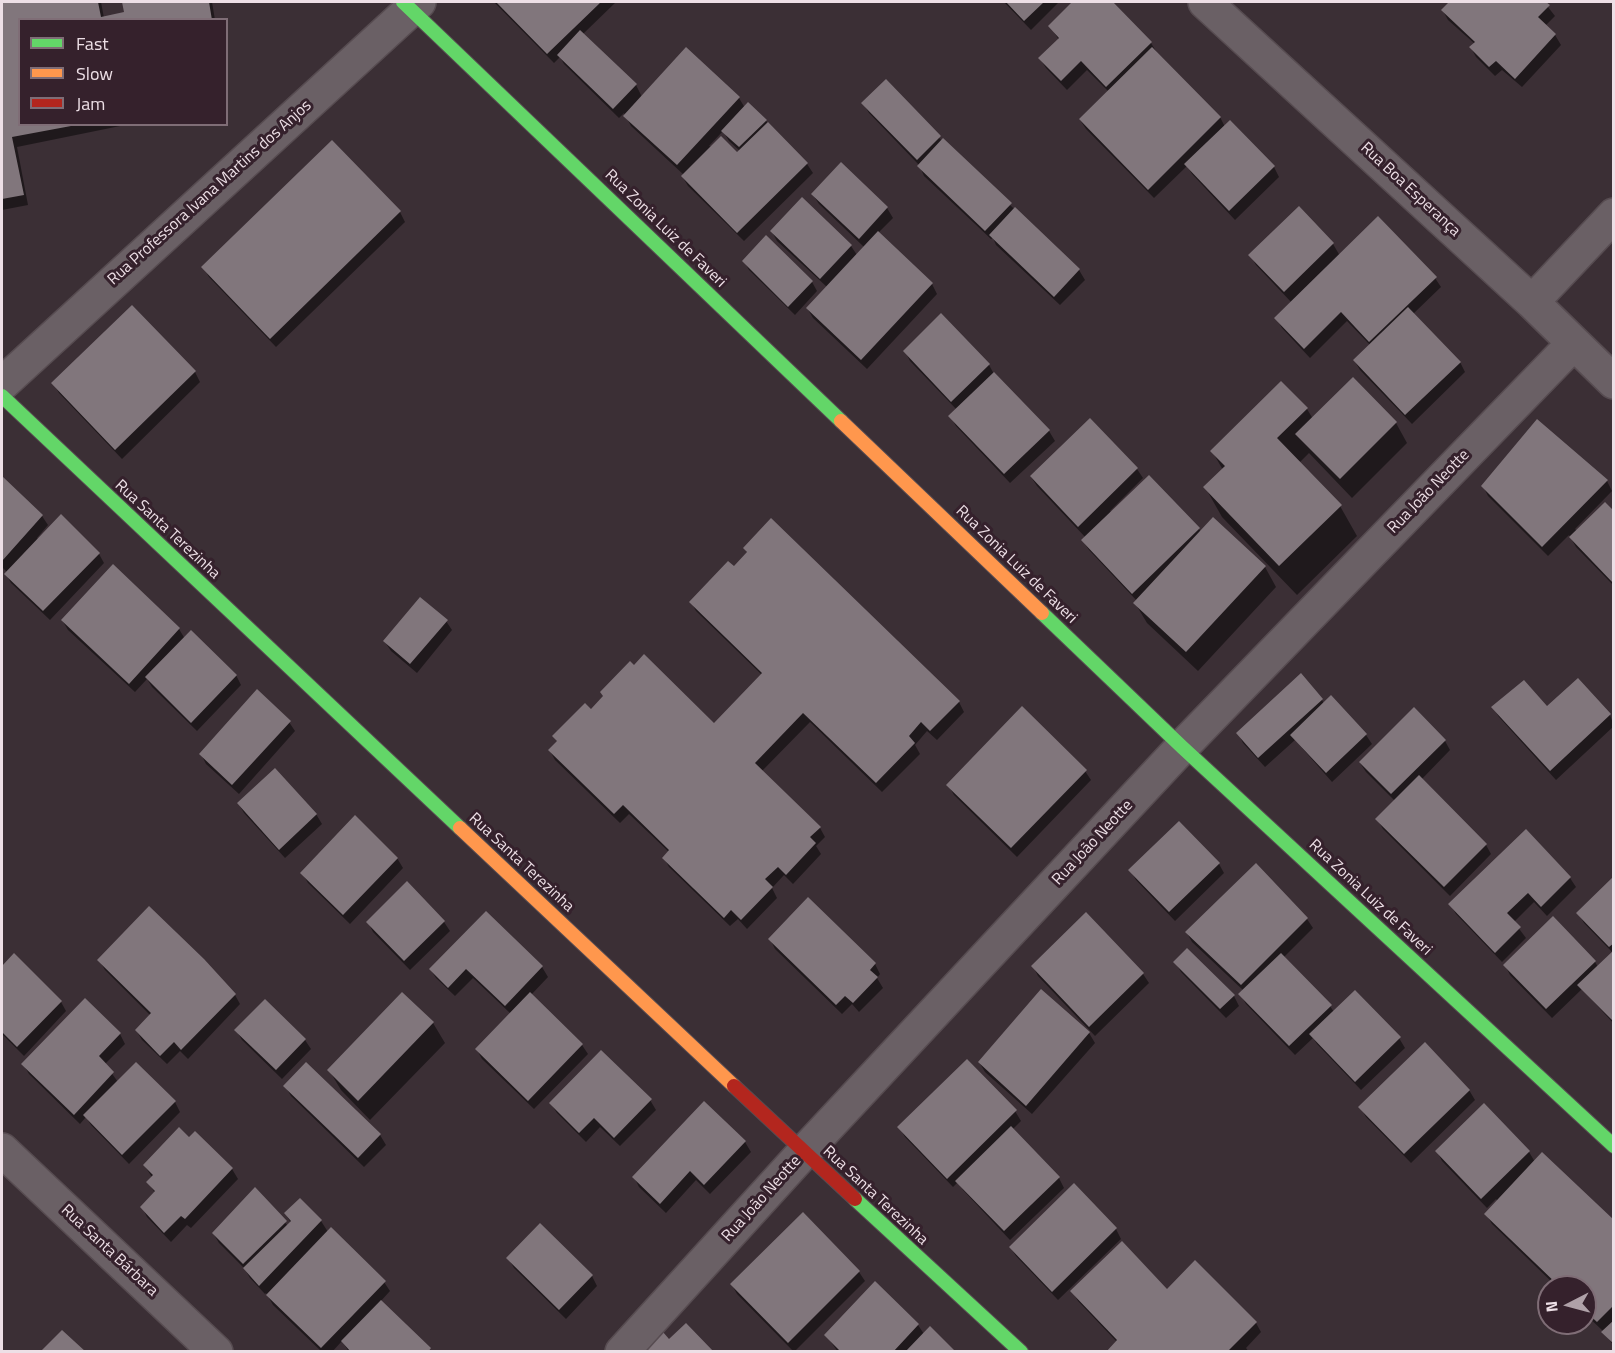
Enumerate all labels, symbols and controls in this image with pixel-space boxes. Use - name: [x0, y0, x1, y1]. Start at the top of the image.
- legend: [18, 18, 228, 126]
- text: Fast: [76, 30, 109, 57]
- text: Slow: [76, 60, 113, 87]
- text: Jam: [76, 90, 105, 117]
- street label: Rua Professora Ivana Martins dos Anjos: [104, 96, 316, 290]
- street label: Rua Boa Esperança: [1356, 139, 1464, 241]
- street label: Rua Zonia Luiz de Faveri: [600, 166, 730, 292]
- street label: Rua João Neotte: [1384, 446, 1474, 538]
- street label: Rua Santa Terezinha: [110, 476, 224, 584]
- street label: Rua Zonia Luiz de Faveri: [951, 502, 1081, 628]
- street label: Rua João Neotte: [1049, 796, 1137, 890]
- street label: Rua Santa Terezinha: [464, 809, 578, 917]
- street label: Rua Zonia Luiz de Faveri: [1304, 836, 1436, 960]
- street label: Rua Santa Terezinha: [818, 1142, 932, 1250]
- street label: Rua João Neotte: [718, 1152, 806, 1246]
- street label: Rua Santa Bárbara: [57, 1201, 161, 1301]
- north arrow: [1537, 1275, 1597, 1335]
- text: N: [1539, 1300, 1564, 1313]

